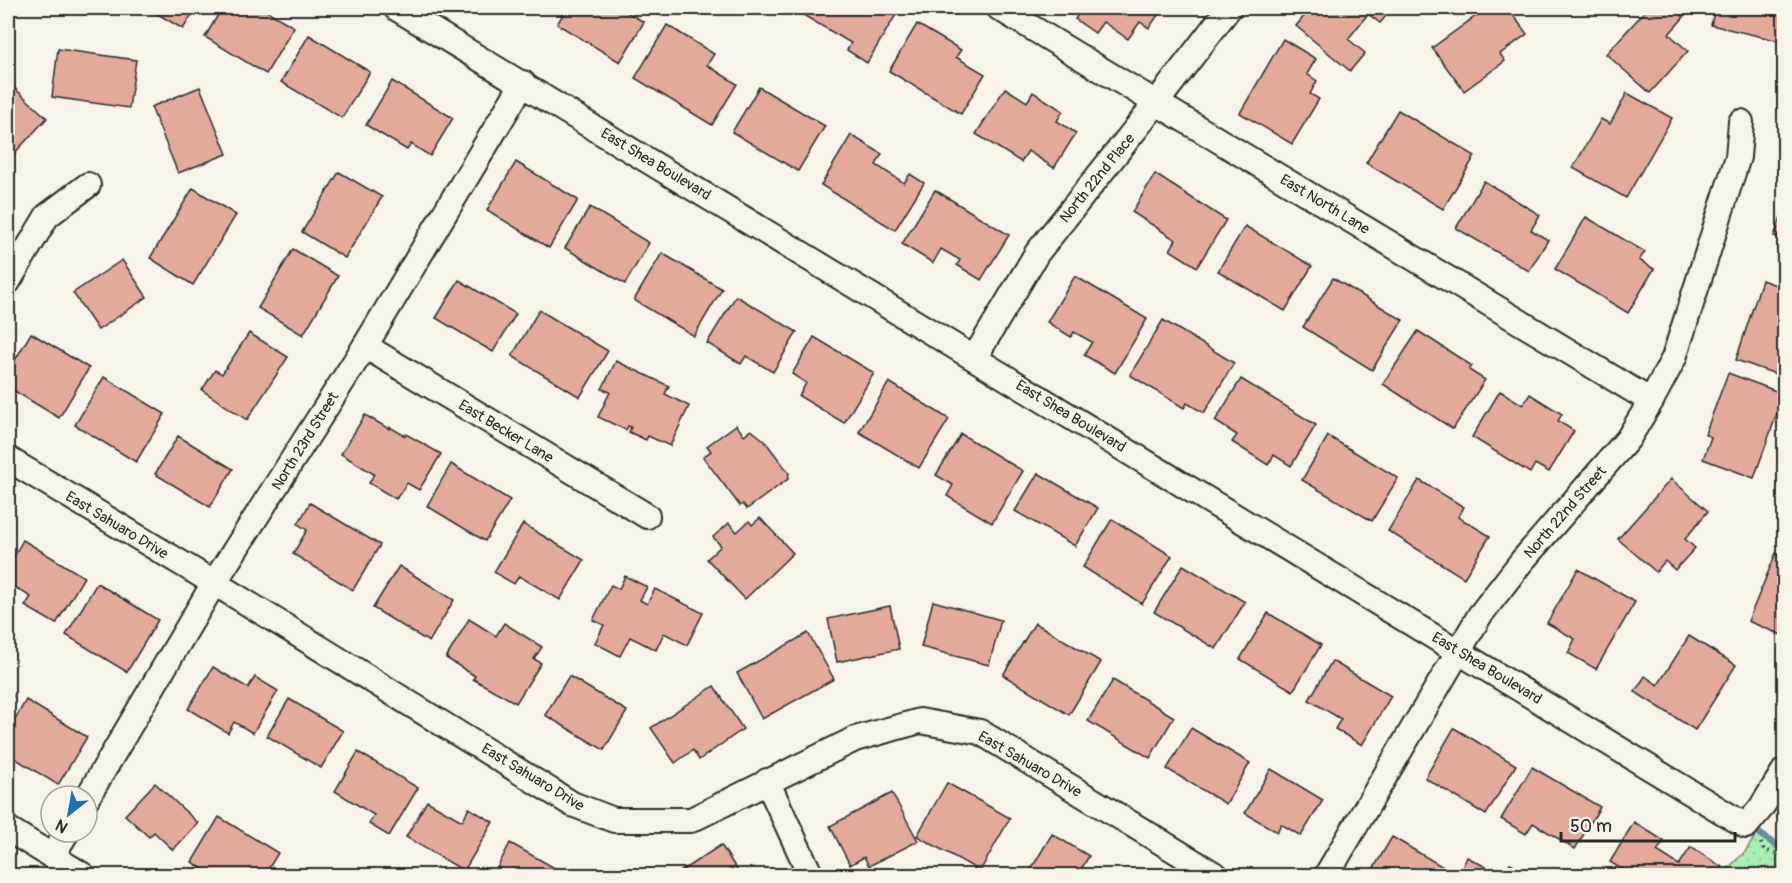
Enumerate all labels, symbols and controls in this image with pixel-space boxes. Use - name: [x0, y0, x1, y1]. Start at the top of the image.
- street label: East Shea Boulevard: [597, 124, 714, 205]
- street label: North 22nd Place: [1056, 129, 1140, 227]
- street label: East North Lane: [1276, 170, 1374, 239]
- street label: East Shea Boulevard: [1012, 376, 1129, 457]
- street label: North 23rd Street: [268, 388, 344, 494]
- street label: East Becker Lane: [455, 396, 557, 468]
- street label: North 22nd Street: [1520, 461, 1611, 562]
- street label: East Sahuaro Drive: [62, 487, 172, 564]
- street label: East Shea Boulevard: [1428, 628, 1545, 709]
- street label: East Sahuaro Drive: [975, 727, 1085, 802]
- street label: East Sahuaro Drive: [478, 739, 588, 816]
- north arrow: [39, 784, 99, 844]
- scale bar: [1561, 805, 1735, 843]
- text: N: [52, 815, 72, 837]
- text: 50 m: [1570, 815, 1612, 838]

